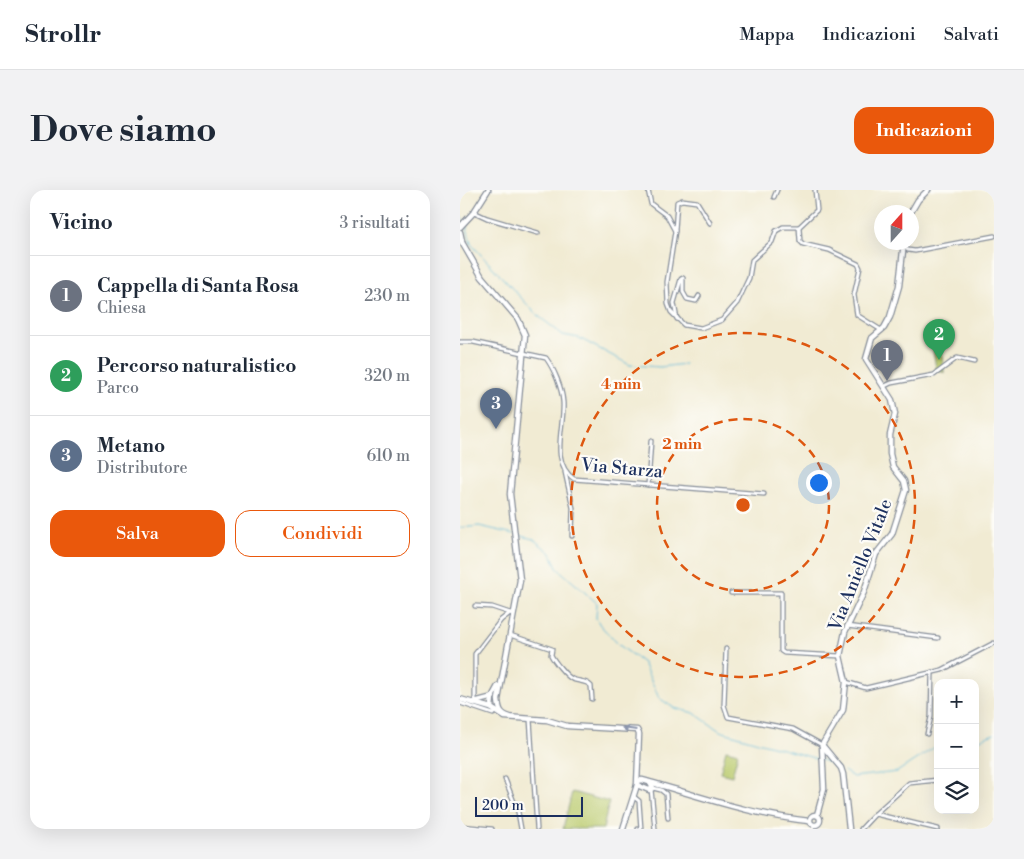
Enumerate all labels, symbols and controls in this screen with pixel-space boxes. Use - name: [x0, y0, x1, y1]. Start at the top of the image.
- text: Strollr: [25, 20, 101, 50]
- text: Mappa: [740, 23, 794, 46]
- text: Indicazioni: [822, 23, 916, 46]
- text: Salvati: [944, 23, 999, 46]
- button: Indicazioni: [854, 107, 994, 154]
- text: Dove siamo: [30, 109, 217, 152]
- north arrow: [874, 205, 919, 250]
- text: Vicino: [50, 210, 113, 236]
- text: 3 risultati: [340, 213, 410, 233]
- text: Cappella di Santa Rosa: [97, 274, 299, 298]
- text: 1: [62, 286, 70, 306]
- text: 230 m: [364, 286, 410, 306]
- text: Chiesa: [97, 298, 146, 318]
- pin: 2: [923, 319, 955, 360]
- pin: 1: [871, 340, 903, 381]
- text: Percorso naturalistico: [97, 354, 297, 378]
- text: 2: [61, 366, 71, 386]
- text: 320 m: [364, 366, 410, 386]
- text: 4 min: [601, 375, 642, 394]
- text: Parco: [97, 378, 139, 398]
- pin: 3: [480, 388, 512, 429]
- text: Metano: [97, 434, 165, 458]
- text: 2 min: [662, 435, 702, 454]
- text: 3: [61, 446, 71, 466]
- text: 610 m: [366, 446, 410, 466]
- street label: Via Starza: [579, 453, 665, 484]
- text: Distributore: [97, 458, 188, 478]
- your location: [806, 470, 832, 496]
- centre of rings: [734, 496, 752, 514]
- street label: Via Aniello Vitale: [823, 496, 898, 636]
- button: Salva: [50, 510, 225, 557]
- button: Condividi: [235, 510, 410, 557]
- map controls: [934, 679, 979, 814]
- button: +: [934, 679, 979, 724]
- button: −: [934, 724, 979, 769]
- one-way arrow: [620, 725, 636, 733]
- button: layers: [934, 769, 979, 814]
- scale bar: [475, 794, 582, 817]
- text: 200 m: [482, 797, 524, 815]

